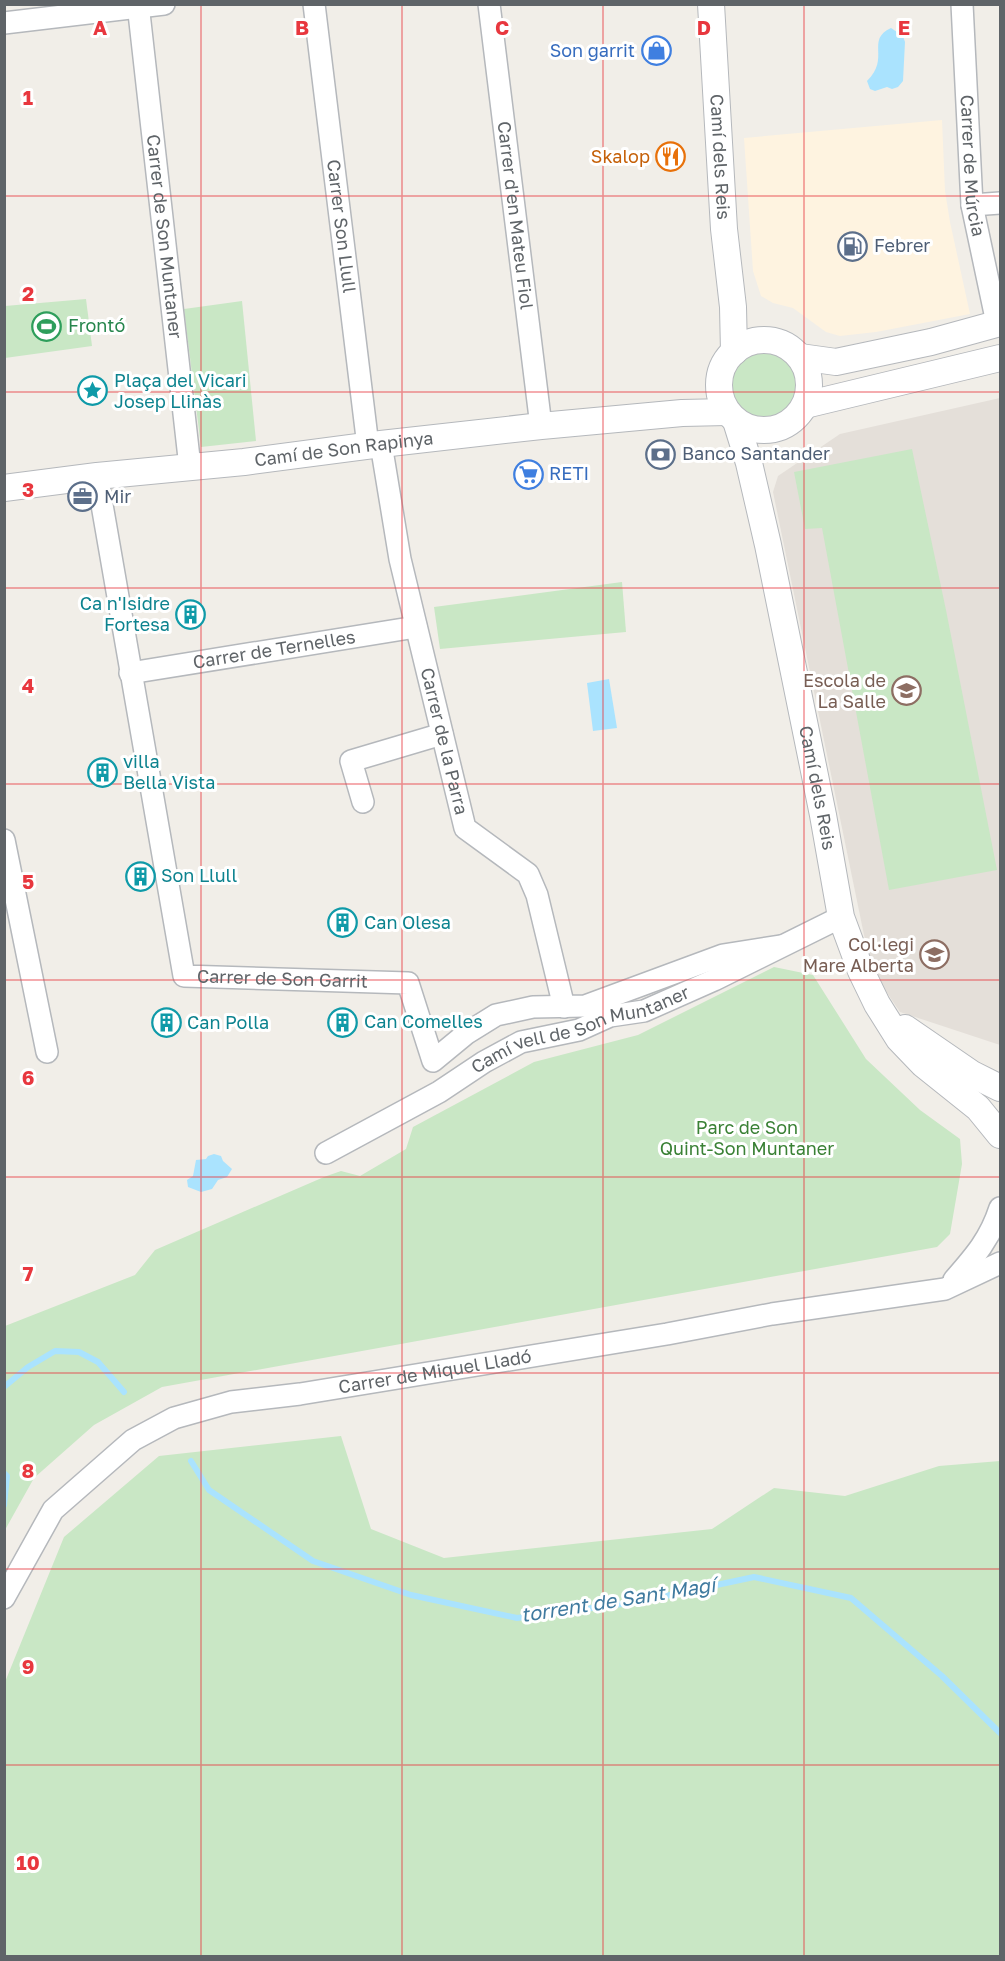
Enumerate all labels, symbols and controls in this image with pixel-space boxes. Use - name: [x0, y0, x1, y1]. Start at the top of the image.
- text: A: [93, 15, 107, 39]
- text: B: [295, 15, 309, 39]
- text: C: [495, 15, 509, 39]
- text: D: [697, 15, 711, 39]
- text: E: [898, 15, 910, 39]
- shop icon: Son garrit: [640, 35, 672, 67]
- place label: Son garrit: [550, 39, 635, 61]
- text: 1: [23, 85, 33, 109]
- street label: Camí dels Reis: [706, 93, 735, 220]
- street label: Carrer de Múrcia: [957, 94, 990, 238]
- street label: Carrer d'en Mateu Fiol: [494, 120, 539, 311]
- street label: Carrer de Son Muntaner: [143, 133, 188, 340]
- restaurant icon: Skalop: [655, 141, 687, 173]
- place label: Skalop: [591, 145, 650, 167]
- street label: Carrer Son Llull: [323, 158, 361, 295]
- fuel station icon: Febrer: [837, 230, 869, 262]
- place label: Febrer: [874, 234, 930, 256]
- text: 2: [22, 281, 34, 305]
- sports icon: Frontó: [31, 310, 63, 342]
- place label: Frontó: [68, 314, 125, 336]
- place label: Plaça del Vicari Josep Llinàs: [114, 369, 247, 412]
- place icon: Plaça del Vicari Josep Llinàs: [77, 375, 109, 407]
- street label: Camí de Son Rapinya: [253, 426, 434, 471]
- bank icon: Banco Santander: [645, 438, 677, 470]
- place label: Banco Santander: [682, 442, 830, 464]
- supermarket icon: RETI: [512, 458, 544, 490]
- place label: RETI: [549, 462, 589, 484]
- text: 3: [22, 477, 34, 501]
- office icon: Mir: [67, 481, 99, 513]
- place label: Mir: [104, 485, 131, 507]
- place label: Ca n'Isidre Fortesa: [80, 592, 170, 635]
- building icon: Ca n'Isidre Fortesa: [175, 598, 207, 630]
- street label: Carrer de Ternelles: [191, 625, 357, 673]
- street label: Carrer de la Parra: [417, 665, 473, 817]
- place label: Escola de La Salle: [803, 669, 886, 712]
- text: 4: [22, 673, 34, 697]
- school or university icon: Escola de La Salle: [891, 675, 923, 707]
- street label: Camí dels Reis: [795, 724, 841, 851]
- place label: villa Bella Vista: [123, 750, 215, 793]
- building icon: villa Bella Vista: [86, 756, 118, 788]
- building icon: Son Llull: [124, 860, 156, 892]
- place label: Son Llull: [161, 864, 237, 886]
- text: 5: [22, 869, 34, 893]
- building icon: Can Olesa: [327, 907, 359, 939]
- place label: Can Olesa: [364, 911, 451, 933]
- place label: Col·legi Mare Alberta: [803, 933, 914, 976]
- school or university icon: Col·legi Mare Alberta: [919, 939, 951, 971]
- street label: Carrer de Son Garrit: [197, 964, 368, 992]
- street label: Camí vell de Son Muntaner: [467, 980, 692, 1078]
- building icon: Can Comelles: [327, 1006, 359, 1038]
- building icon: Can Polla: [150, 1007, 182, 1039]
- place label: Can Comelles: [364, 1010, 483, 1032]
- place label: Can Polla: [187, 1011, 269, 1033]
- text: 6: [22, 1065, 34, 1089]
- park label: Parc de Son Quint-Son Muntaner: [660, 1116, 834, 1159]
- text: 7: [23, 1261, 34, 1285]
- street label: Carrer de Miquel Lladó: [337, 1344, 533, 1398]
- text: 8: [22, 1458, 34, 1482]
- water label: torrent de Sant Magí: [519, 1571, 722, 1627]
- text: 9: [22, 1654, 34, 1678]
- text: 10: [16, 1850, 40, 1874]

